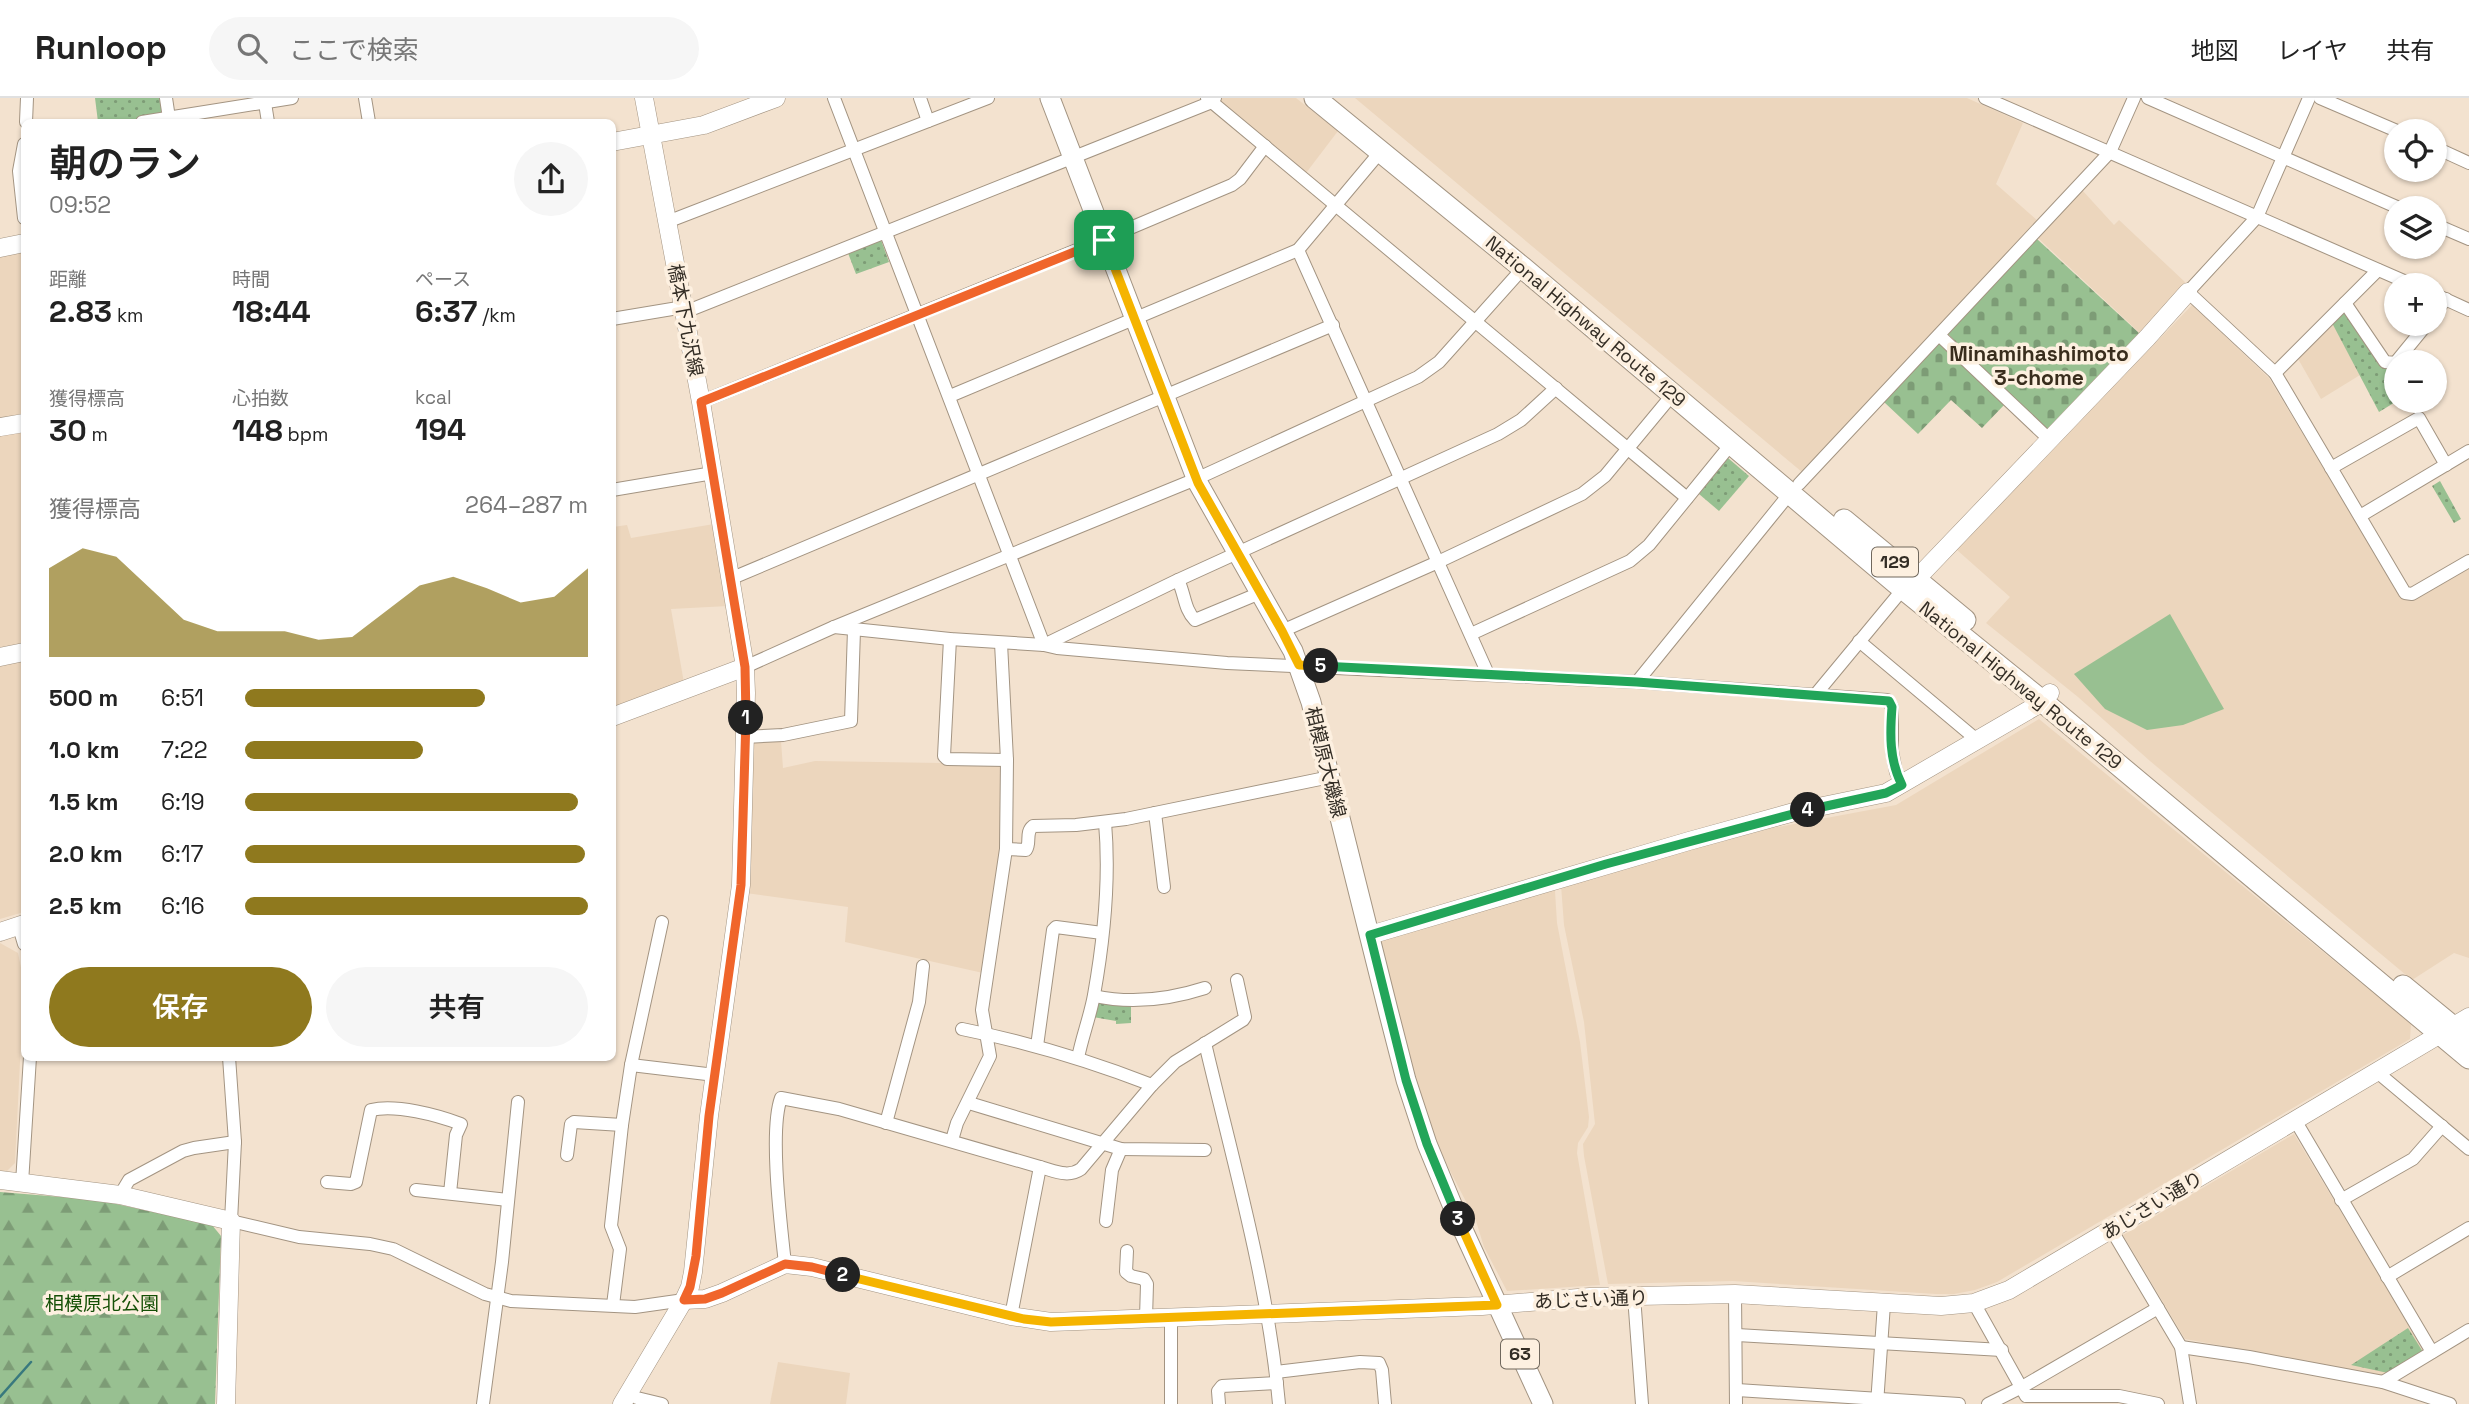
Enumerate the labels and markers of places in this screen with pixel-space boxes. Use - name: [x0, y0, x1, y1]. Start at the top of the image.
- pin: [1074, 210, 1134, 270]
- pin: 5: [1304, 648, 1338, 684]
- pin: 1: [728, 700, 764, 736]
- pin: 4: [1790, 792, 1826, 828]
- pin: 3: [1440, 1202, 1476, 1236]
- pin: 2: [826, 1258, 860, 1292]

